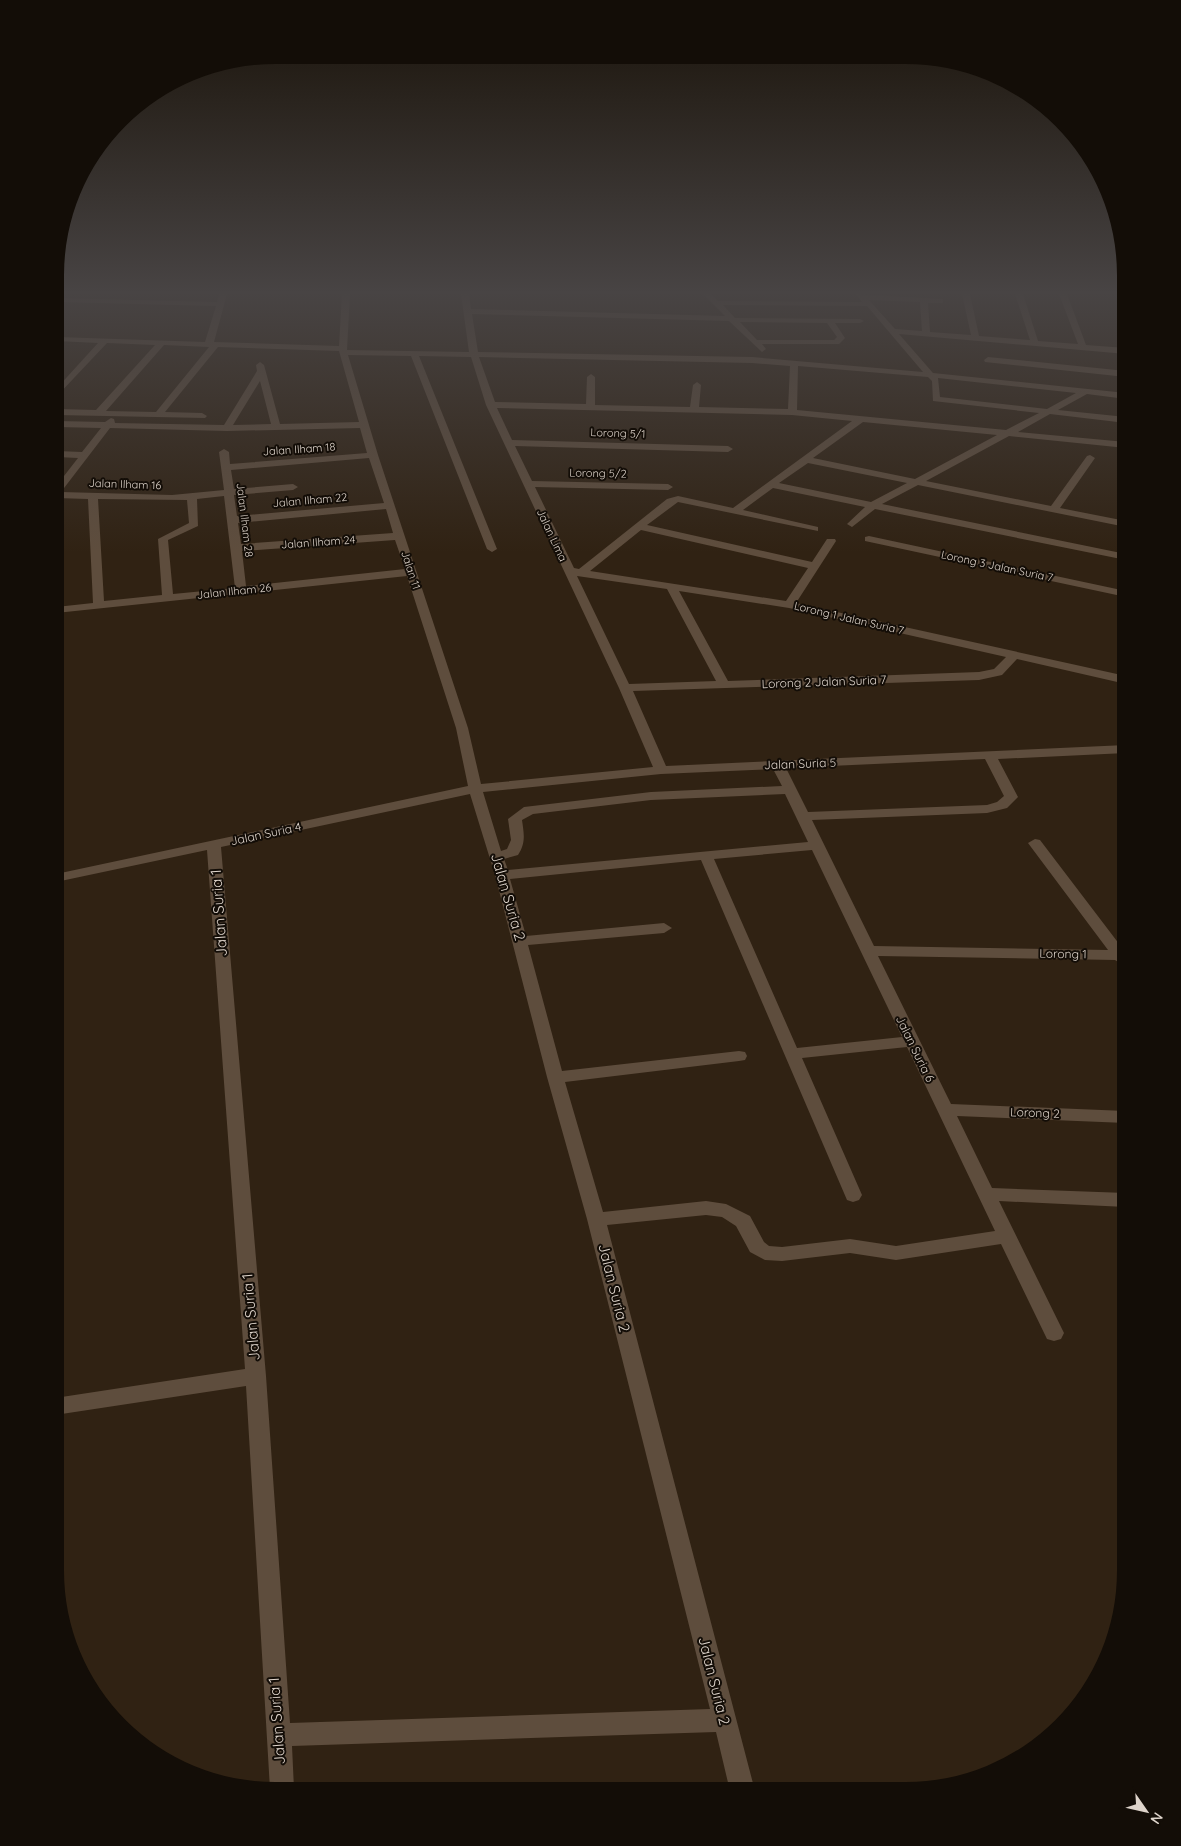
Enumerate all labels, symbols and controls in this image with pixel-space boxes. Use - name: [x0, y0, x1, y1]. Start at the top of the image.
- street label: Lorong 5/1: [590, 425, 646, 441]
- street label: Jalan Ilham 18: [262, 439, 336, 459]
- street label: Lorong 5/2: [569, 466, 627, 480]
- street label: Jalan Ilham 16: [88, 476, 162, 492]
- street label: Jalan Ilham 28: [233, 482, 257, 558]
- street label: Jalan Ilham 22: [272, 490, 348, 510]
- street label: Jalan Lima: [534, 506, 570, 564]
- street label: Jalan Ilham 24: [280, 532, 356, 552]
- street label: Lorong 3 Jalan Suria 7: [940, 547, 1055, 585]
- street label: Jalan 11: [398, 549, 424, 591]
- street label: Jalan Ilham 26: [196, 580, 272, 602]
- street label: Lorong 1 Jalan Suria 7: [793, 599, 906, 638]
- street label: Lorong 2 Jalan Suria 7: [761, 672, 887, 691]
- street label: Jalan Suria 5: [764, 755, 836, 772]
- street label: Jalan Suria 4: [229, 819, 303, 848]
- street label: Jalan Suria 2: [487, 851, 530, 943]
- street label: Jalan Suria 1: [206, 869, 231, 957]
- street label: Lorong 1: [1039, 946, 1087, 961]
- street label: Jalan Suria 6: [893, 1013, 938, 1085]
- street label: Lorong 2: [1010, 1104, 1060, 1121]
- street label: Jalan Suria 2: [594, 1242, 635, 1334]
- street label: Jalan Suria 1: [237, 1273, 264, 1362]
- street label: Jalan Suria 2: [694, 1635, 735, 1727]
- street label: Jalan Suria 1: [264, 1677, 289, 1765]
- north arrow: [1121, 1786, 1171, 1836]
- text: N: [1146, 1809, 1167, 1828]

